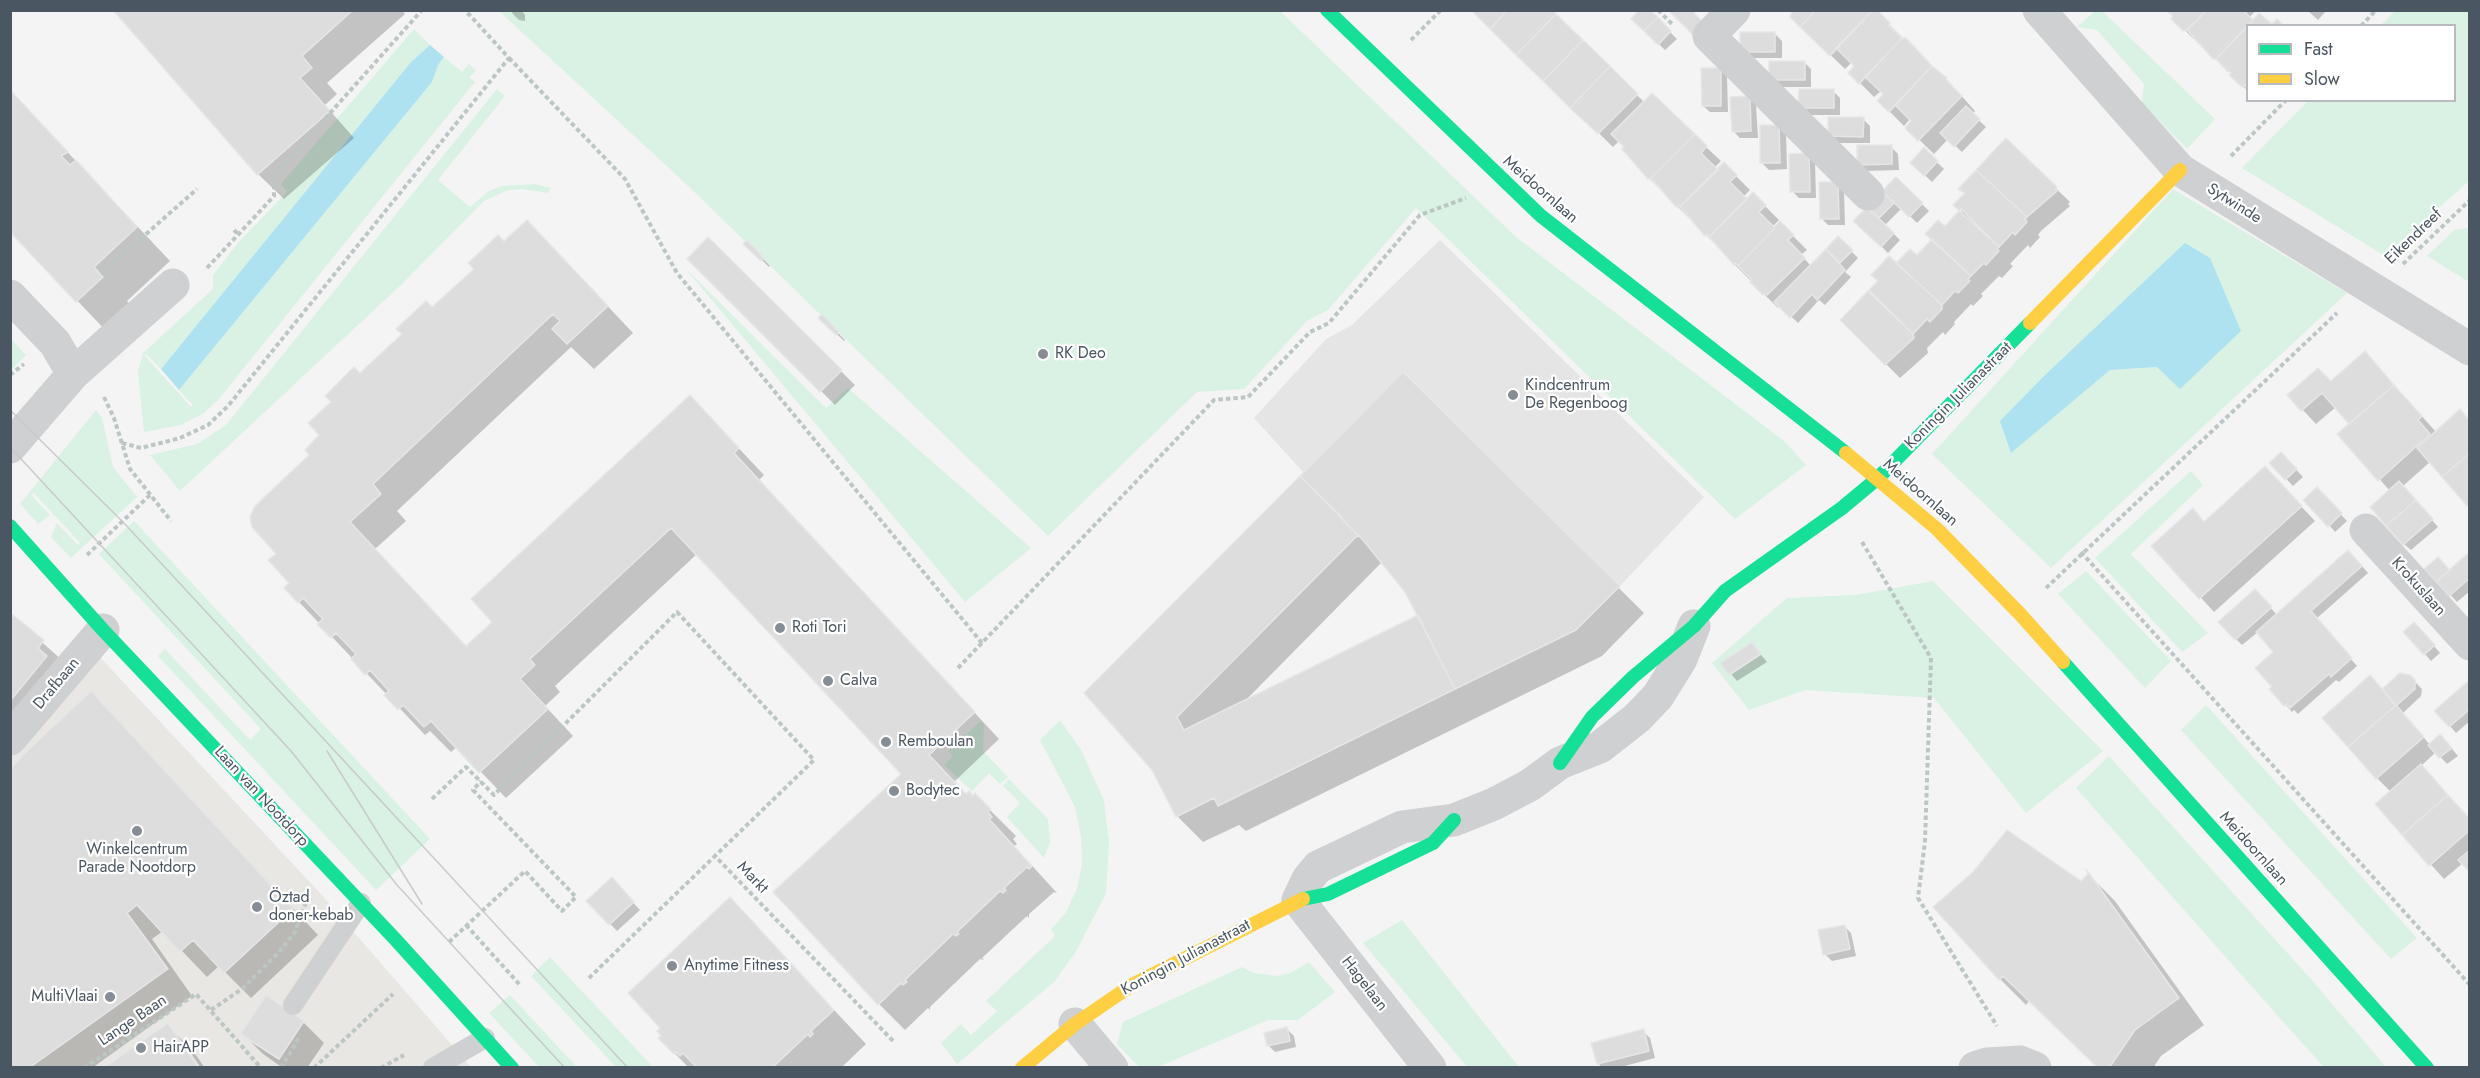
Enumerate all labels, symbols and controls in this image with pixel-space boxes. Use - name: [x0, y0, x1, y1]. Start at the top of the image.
- legend: [2246, 24, 2456, 102]
- text: Fast: [2304, 36, 2333, 62]
- text: Slow: [2304, 66, 2340, 92]
- street label: Meidoornlaan: [1498, 152, 1582, 228]
- street label: Sytwinde: [2203, 180, 2265, 228]
- street label: Eikendreef: [2381, 205, 2447, 269]
- street label: Koningin Julianastraat: [1901, 338, 2017, 454]
- place label: RK Deo: [1055, 344, 1106, 364]
- marker: RK Deo: [1036, 347, 1050, 361]
- place label: Kindcentrum De Regenboog: [1525, 376, 1628, 414]
- marker: Kindcentrum De Regenboog: [1506, 388, 1520, 402]
- street label: Meidoornlaan: [1878, 455, 1962, 531]
- street label: Krokuslaan: [2387, 554, 2449, 620]
- place label: Roti Tori: [792, 618, 847, 638]
- marker: Roti Tori: [773, 621, 787, 635]
- street label: Drafbaan: [30, 654, 84, 714]
- place label: Calva: [840, 671, 877, 691]
- marker: Calva: [821, 674, 835, 688]
- place label: Remboulan: [898, 732, 974, 752]
- marker: Remboulan: [879, 735, 893, 749]
- street label: Laan van Nootdorp: [210, 743, 312, 851]
- place label: Bodytec: [906, 781, 960, 801]
- marker: Bodytec: [887, 784, 901, 798]
- street label: Meidoornlaan: [2215, 808, 2291, 890]
- marker: Winkelcentrum Parade Nootdorp: [130, 824, 144, 838]
- place label: Winkelcentrum Parade Nootdorp: [78, 840, 196, 878]
- street label: Markt: [732, 858, 772, 898]
- place label: Öztad doner-kebab: [269, 888, 353, 926]
- marker: Öztad doner-kebab: [250, 900, 264, 914]
- street label: Koningin Julianastraat: [1118, 916, 1254, 1000]
- street label: Hagelaan: [1337, 953, 1391, 1015]
- place label: Anytime Fitness: [684, 956, 789, 976]
- marker: Anytime Fitness: [665, 959, 679, 973]
- place label: MultiVlaai: [31, 987, 98, 1007]
- marker: MultiVlaai: [103, 990, 117, 1004]
- street label: Lange Baan: [95, 991, 171, 1051]
- place label: HairAPP: [153, 1038, 209, 1058]
- marker: HairAPP: [134, 1041, 148, 1055]

